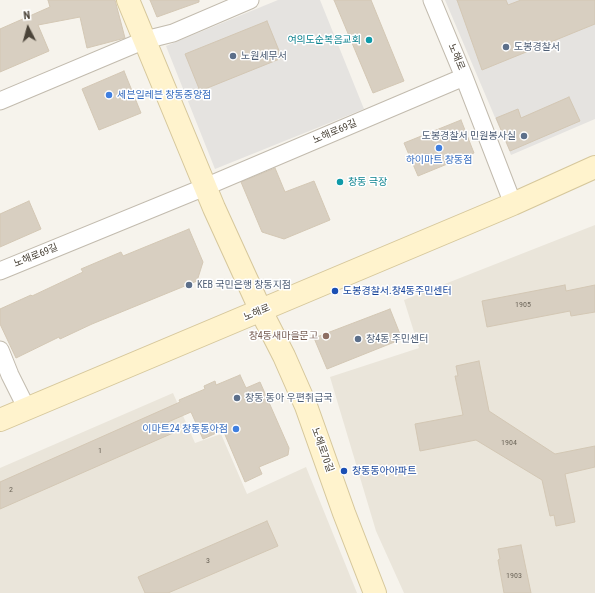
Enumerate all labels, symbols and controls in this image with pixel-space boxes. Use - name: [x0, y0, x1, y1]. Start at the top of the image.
- north arrow: [8, 8, 48, 48]
- text: N: [23, 9, 31, 22]
- place label: 여의도순복음교회: [287, 34, 361, 46]
- marker: 여의도순복음교회: [364, 35, 374, 45]
- place label: 도봉경찰서: [514, 41, 560, 53]
- street label: 노해로: [445, 42, 467, 72]
- marker: 도봉경찰서: [501, 42, 511, 52]
- place label: 노원세무서: [241, 50, 287, 62]
- marker: 노원세무서: [228, 51, 238, 61]
- place label: 세븐일레븐 창동중앙점: [117, 89, 211, 101]
- marker: 세븐일레븐 창동중앙점: [104, 90, 114, 100]
- street label: 노해로69길: [311, 117, 359, 147]
- place label: 도봉경찰서 민원봉사실: [422, 130, 516, 142]
- marker: 도봉경찰서 민원봉사실: [519, 131, 529, 141]
- marker: 하이마트 창동점: [434, 143, 444, 153]
- place label: 하이마트 창동점: [406, 154, 472, 166]
- place label: 창동 극장: [348, 176, 387, 188]
- marker: 창동 극장: [335, 177, 345, 187]
- street label: 노해로69길: [12, 242, 60, 270]
- place label: KEB 국민은행 창동지점: [197, 279, 291, 291]
- marker: KEB 국민은행 창동지점: [184, 280, 194, 290]
- place label: 도봉경찰서.창4동주민센터: [343, 285, 452, 297]
- marker: 도봉경찰서.창4동주민센터: [330, 286, 340, 296]
- house number: 1905: [515, 300, 531, 310]
- street label: 노해로: [242, 302, 272, 324]
- place label: 창4동새마을문고: [249, 330, 318, 342]
- marker: 창4동새마을문고: [321, 331, 331, 341]
- place label: 창4동 주민센터: [366, 333, 428, 345]
- marker: 창4동 주민센터: [353, 334, 363, 344]
- place label: 창동 동아 우편취급국: [245, 392, 332, 404]
- marker: 창동 동아 우편취급국: [232, 393, 242, 403]
- place label: 이마트24 창동동아점: [142, 423, 228, 435]
- marker: 이마트24 창동동아점: [231, 424, 241, 434]
- street label: 노해로70길: [308, 426, 336, 474]
- house number: 1904: [501, 438, 517, 448]
- house number: 1: [98, 446, 102, 456]
- place label: 창동동아아파트: [352, 465, 416, 477]
- marker: 창동동아아파트: [339, 466, 349, 476]
- house number: 2: [9, 485, 13, 495]
- house number: 3: [206, 556, 210, 566]
- house number: 1903: [506, 571, 522, 581]

